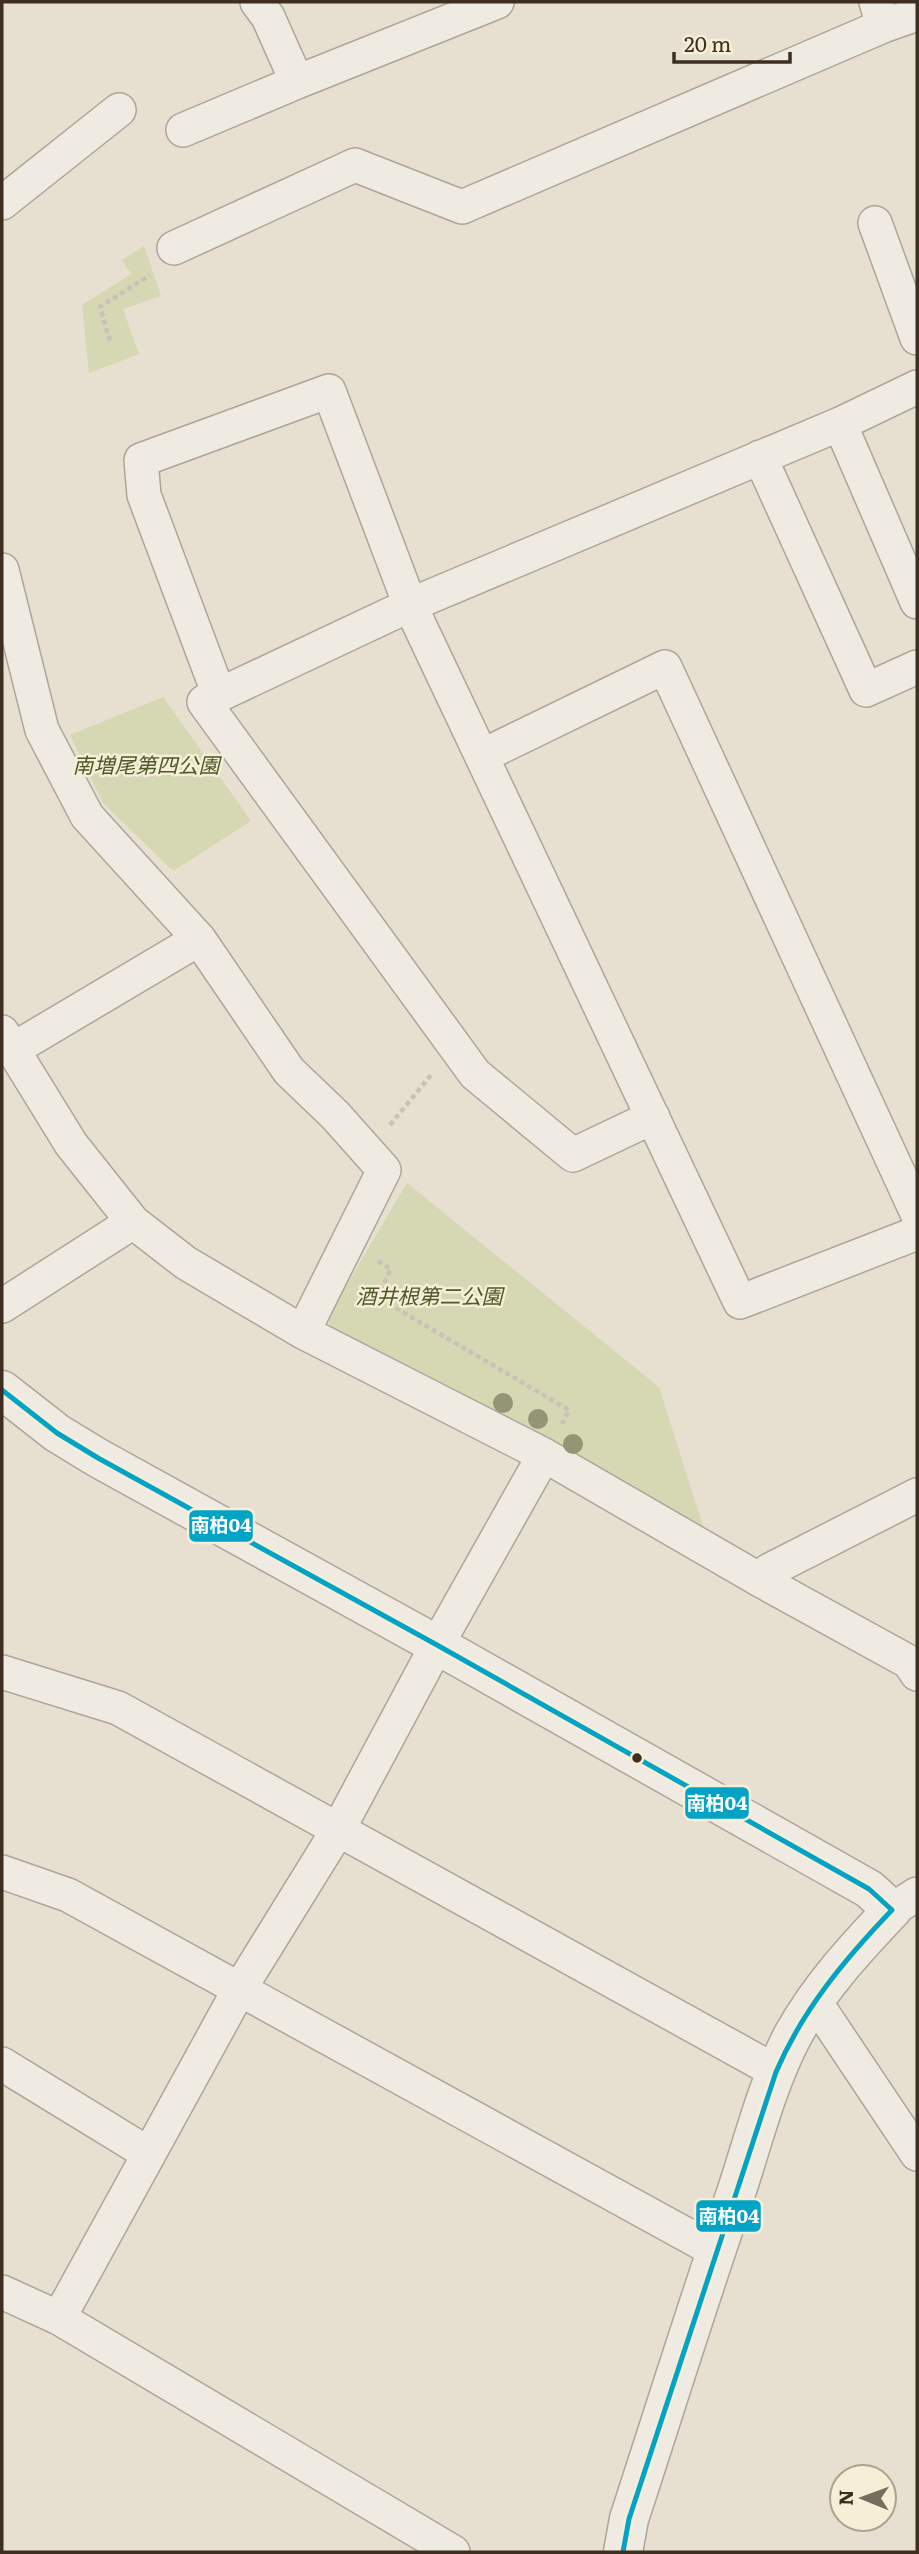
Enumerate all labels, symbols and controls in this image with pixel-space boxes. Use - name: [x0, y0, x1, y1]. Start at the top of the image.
- scale bar: [674, 21, 790, 65]
- text: 20 m: [684, 27, 731, 58]
- park label: 南増尾第四公園: [73, 748, 222, 779]
- park label: 酒井根第二公園: [356, 1279, 505, 1310]
- line badge: 南柏04: [188, 1509, 254, 1543]
- text: 南柏04: [190, 1510, 252, 1538]
- unlabelled marker: [630, 1751, 644, 1765]
- line badge: 南柏04: [684, 1786, 750, 1820]
- text: 南柏04: [686, 1788, 748, 1816]
- line badge: 南柏04: [695, 2199, 762, 2233]
- text: 南柏04: [698, 2201, 760, 2229]
- north arrow: [828, 2463, 898, 2533]
- text: N: [831, 2489, 859, 2506]

